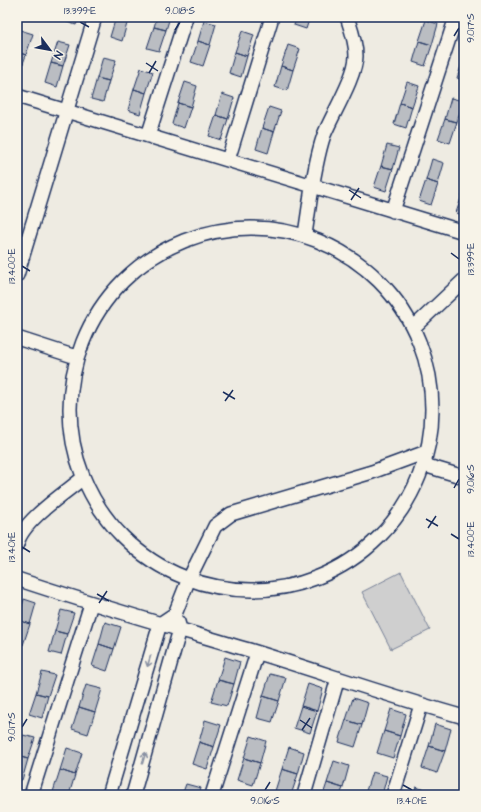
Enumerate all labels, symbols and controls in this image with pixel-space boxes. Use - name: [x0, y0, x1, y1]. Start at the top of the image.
- text: 13.399°E: [64, 4, 96, 18]
- text: 9.018°S: [165, 4, 195, 18]
- text: 9.017°S: [464, 13, 478, 43]
- north arrow: [30, 30, 70, 70]
- text: N: [50, 48, 66, 62]
- text: 13.399°E: [464, 243, 478, 275]
- text: 13.400°E: [5, 248, 19, 284]
- text: 9.016°S: [464, 464, 478, 494]
- text: 13.400°E: [464, 521, 478, 557]
- text: 13.401°E: [5, 532, 19, 562]
- one-way arrow: [145, 655, 152, 668]
- text: 9.017°S: [5, 712, 19, 742]
- one-way arrow: [141, 751, 148, 764]
- text: 9.016°S: [250, 794, 280, 808]
- text: 13.401°E: [397, 794, 427, 808]

